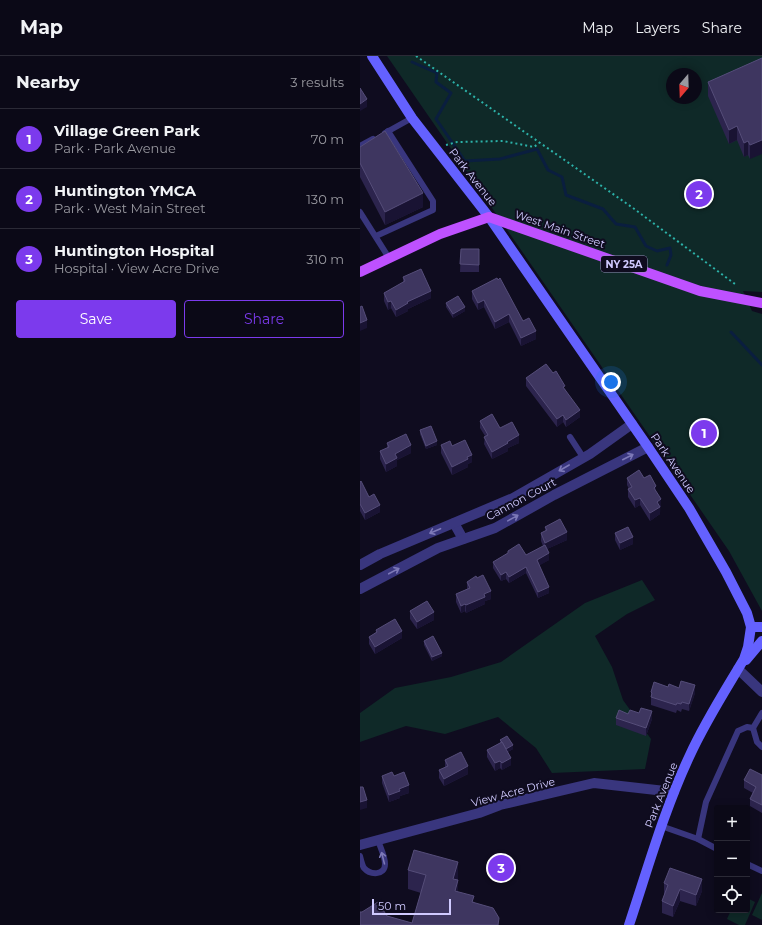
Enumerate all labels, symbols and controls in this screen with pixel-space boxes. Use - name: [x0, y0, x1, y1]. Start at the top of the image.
- text: Map: [20, 16, 63, 39]
- text: Map: [582, 19, 613, 37]
- text: Layers: [635, 19, 680, 37]
- text: Share: [702, 19, 742, 37]
- north arrow: [666, 68, 702, 104]
- text: Nearby: [16, 72, 80, 92]
- text: 3 results: [290, 74, 344, 90]
- text: Village Green Park: [54, 121, 200, 140]
- text: 1: [26, 131, 32, 147]
- text: 70 m: [311, 131, 344, 147]
- text: Park · Park Avenue: [54, 140, 176, 156]
- street label: Park Avenue: [446, 145, 500, 209]
- pin: 2: [686, 179, 712, 209]
- text: Huntington YMCA: [54, 181, 196, 200]
- text: 2: [25, 191, 33, 207]
- text: 130 m: [306, 191, 344, 207]
- text: Park · West Main Street: [54, 200, 205, 216]
- street label: West Main Street: [513, 207, 607, 251]
- text: Huntington Hospital: [54, 241, 214, 260]
- text: 3: [25, 251, 33, 267]
- text: 310 m: [306, 251, 344, 267]
- road number: NY 25A: [601, 256, 647, 272]
- text: Hospital · View Acre Drive: [54, 260, 219, 276]
- button: Save: [16, 300, 176, 338]
- button: Share: [184, 300, 344, 338]
- your location: [601, 372, 621, 392]
- pin: 1: [691, 418, 717, 448]
- street label: Park Avenue: [648, 430, 698, 496]
- one-way arrow: [621, 453, 633, 461]
- one-way arrow: [558, 465, 570, 473]
- street label: Cannon Court: [484, 474, 559, 523]
- one-way arrow: [507, 514, 519, 521]
- one-way arrow: [429, 528, 441, 535]
- one-way arrow: [388, 567, 400, 574]
- street label: Park Avenue: [641, 760, 681, 830]
- street label: View Acre Drive: [470, 774, 557, 810]
- map controls: [714, 805, 750, 913]
- button: +: [714, 805, 750, 841]
- button: −: [714, 841, 750, 877]
- one-way arrow: [379, 852, 387, 865]
- pin: 3: [488, 853, 514, 883]
- button: locate: [714, 877, 750, 913]
- scale bar: [372, 897, 451, 916]
- text: 50 m: [378, 899, 406, 913]

